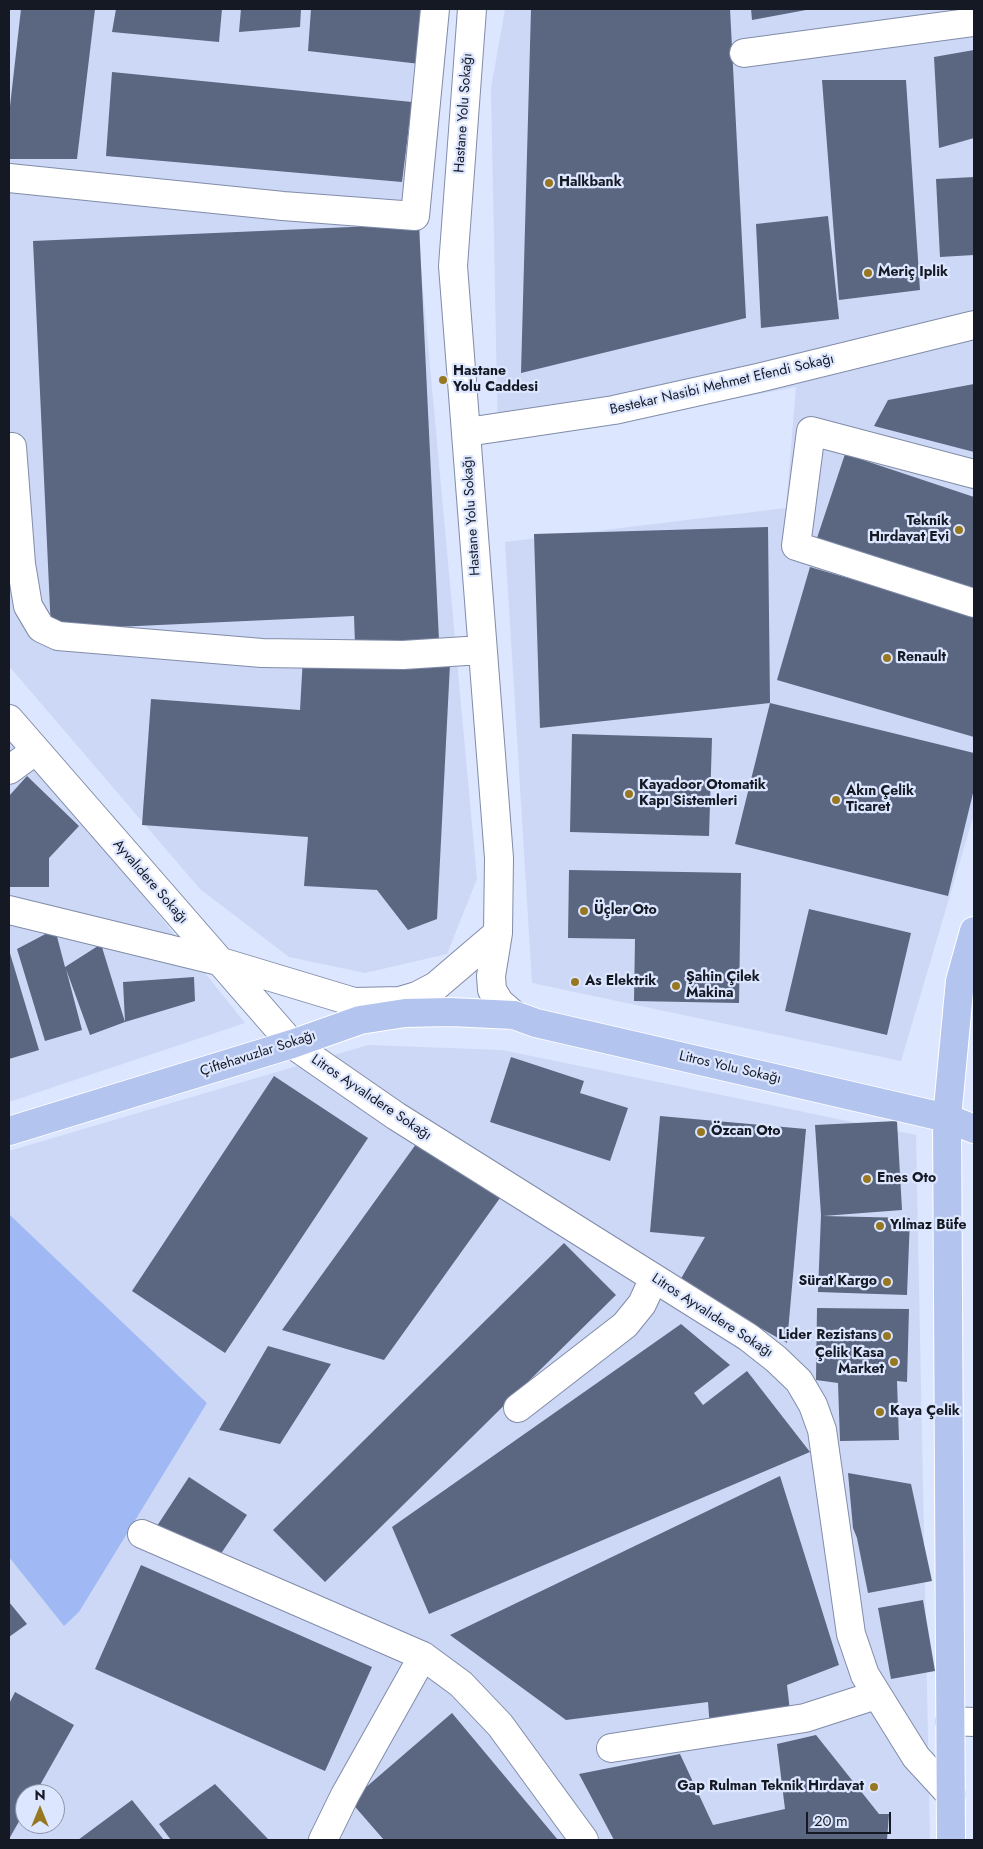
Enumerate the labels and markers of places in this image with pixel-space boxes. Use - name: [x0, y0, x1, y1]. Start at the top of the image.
- place label: Halkbank: [559, 175, 622, 191]
- marker: Halkbank: [543, 177, 555, 189]
- place label: Meriç Iplik: [878, 265, 948, 281]
- marker: Meriç Iplik: [862, 267, 874, 279]
- place label: Hastane Yolu Caddesi: [453, 364, 538, 397]
- marker: Hastane Yolu Caddesi: [437, 374, 449, 386]
- place label: Teknik Hırdavat Evi: [869, 514, 949, 546]
- marker: Teknik Hırdavat Evi: [953, 524, 965, 536]
- place label: Renault: [897, 650, 946, 666]
- marker: Renault: [881, 652, 893, 664]
- place label: Kayadoor Otomatik Kapı Sistemleri: [639, 778, 766, 810]
- place label: Akın Çelik Ticaret: [846, 784, 914, 816]
- marker: Kayadoor Otomatik Kapı Sistemleri: [623, 788, 635, 800]
- marker: Akın Çelik Ticaret: [830, 794, 842, 806]
- place label: Üçler Oto: [594, 903, 657, 919]
- marker: Üçler Oto: [578, 905, 590, 917]
- place label: Şahin Çilek Makina: [686, 970, 760, 1002]
- place label: As Elektrik: [585, 974, 656, 990]
- marker: As Elektrik: [569, 976, 581, 988]
- marker: Şahin Çilek Makina: [670, 980, 682, 992]
- place label: Özcan Oto: [711, 1124, 781, 1140]
- marker: Özcan Oto: [695, 1126, 707, 1138]
- place label: Enes Oto: [877, 1171, 936, 1187]
- marker: Enes Oto: [861, 1173, 873, 1185]
- place label: Yılmaz Büfe: [890, 1218, 966, 1234]
- marker: Yılmaz Büfe: [874, 1220, 886, 1232]
- place label: Sürat Kargo: [799, 1274, 877, 1290]
- marker: Sürat Kargo: [881, 1276, 893, 1288]
- place label: Lider Rezistans: [778, 1328, 877, 1344]
- marker: Lider Rezistans: [881, 1330, 893, 1342]
- place label: Çelik Kasa Market: [815, 1346, 884, 1378]
- marker: Çelik Kasa Market: [888, 1356, 900, 1368]
- place label: Kaya Çelik: [890, 1404, 960, 1420]
- marker: Kaya Çelik: [874, 1406, 886, 1418]
- place label: Gap Rulman Teknik Hırdavat: [677, 1779, 864, 1795]
- marker: Gap Rulman Teknik Hırdavat: [868, 1781, 880, 1793]

